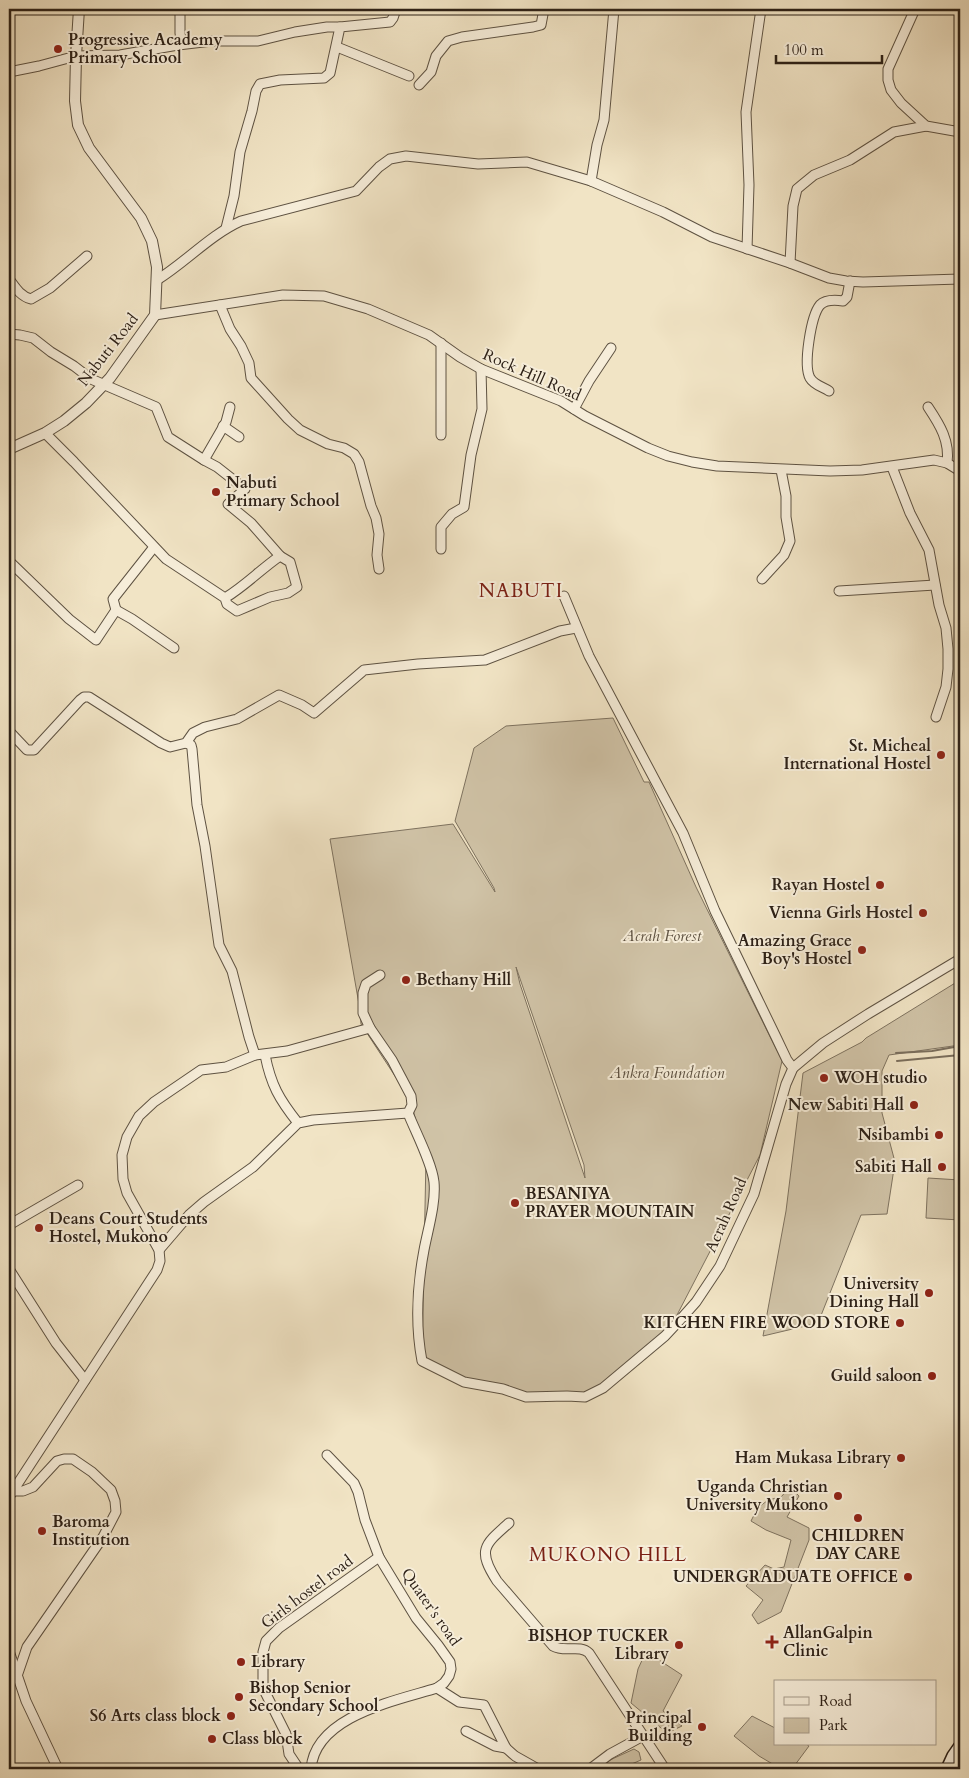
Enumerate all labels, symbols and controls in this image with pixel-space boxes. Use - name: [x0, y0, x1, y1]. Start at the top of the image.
- place label: Progressive Academy Primary School: [68, 29, 223, 69]
- scale bar: [776, 32, 883, 64]
- text: 100 m: [784, 40, 824, 60]
- marker: Progressive Academy Primary School: [52, 43, 64, 55]
- street label: Nabuti Road: [73, 309, 144, 391]
- street label: Rock Hill Road: [479, 344, 585, 407]
- place label: Nabuti Primary School: [226, 472, 340, 512]
- marker: Nabuti Primary School: [210, 486, 222, 498]
- district label: NABUTI: [479, 578, 563, 604]
- place label: St. Micheal International Hostel: [784, 735, 931, 775]
- marker: St. Micheal International Hostel: [935, 749, 947, 761]
- place label: Rayan Hostel: [772, 874, 870, 896]
- marker: Rayan Hostel: [874, 879, 886, 891]
- place label: Vienna Girls Hostel: [769, 902, 913, 924]
- marker: Vienna Girls Hostel: [917, 907, 929, 919]
- park label: Acrah Forest: [622, 925, 702, 947]
- place label: Amazing Grace Boy's Hostel: [738, 930, 852, 970]
- marker: Amazing Grace Boy's Hostel: [856, 944, 868, 956]
- place label: Bethany Hill: [416, 969, 512, 991]
- marker: Bethany Hill: [400, 974, 412, 986]
- park label: Ankra Foundation: [608, 1062, 725, 1084]
- place label: WOH studio: [833, 1067, 927, 1089]
- marker: WOH studio: [818, 1072, 830, 1084]
- place label: New Sabiti Hall: [788, 1094, 904, 1116]
- marker: New Sabiti Hall: [908, 1099, 920, 1111]
- place label: Nsibambi: [858, 1124, 929, 1146]
- marker: Nsibambi: [933, 1129, 945, 1141]
- place label: Sabiti Hall: [855, 1156, 932, 1178]
- marker: Sabiti Hall: [936, 1161, 948, 1173]
- street label: Acrah Road: [700, 1174, 752, 1256]
- place label: BESANIYA PRAYER MOUNTAIN: [525, 1183, 695, 1223]
- marker: BESANIYA PRAYER MOUNTAIN: [509, 1197, 521, 1209]
- place label: Deans Court Students Hostel, Mukono: [49, 1208, 208, 1248]
- marker: Deans Court Students Hostel, Mukono: [33, 1222, 45, 1234]
- place label: University Dining Hall: [829, 1273, 919, 1313]
- marker: University Dining Hall: [923, 1287, 935, 1299]
- place label: KITCHEN FIRE WOOD STORE: [644, 1312, 890, 1334]
- marker: KITCHEN FIRE WOOD STORE: [894, 1317, 906, 1329]
- place label: Guild saloon: [830, 1365, 923, 1387]
- marker: Guild saloon: [926, 1370, 938, 1382]
- place label: Ham Mukasa Library: [735, 1447, 891, 1469]
- marker: Ham Mukasa Library: [895, 1452, 907, 1464]
- place label: Uganda Christian University Mukono: [686, 1476, 829, 1516]
- marker: Uganda Christian University Mukono: [832, 1490, 844, 1502]
- place label: Baroma Institution: [52, 1511, 130, 1551]
- marker: CHILDREN DAY CARE: [852, 1512, 864, 1524]
- marker: Baroma Institution: [36, 1525, 48, 1537]
- place label: CHILDREN DAY CARE: [812, 1525, 905, 1565]
- district label: MUKONO HILL: [529, 1542, 687, 1568]
- street label: Girls hostel road: [256, 1550, 358, 1634]
- street label: Quater's road: [396, 1563, 466, 1651]
- place label: UNDERGRADUATE OFFICE: [673, 1566, 898, 1588]
- marker: UNDERGRADUATE OFFICE: [902, 1571, 914, 1583]
- place label: AllanGalpin Clinic: [783, 1622, 873, 1662]
- place label: BISHOP TUCKER Library: [528, 1625, 669, 1665]
- marker: AllanGalpin Clinic: [765, 1635, 779, 1649]
- marker: BISHOP TUCKER Library: [673, 1639, 685, 1651]
- place label: Library: [251, 1651, 305, 1673]
- marker: Library: [235, 1656, 247, 1668]
- place label: Bishop Senior Secondary School: [249, 1677, 379, 1717]
- legend: [774, 1680, 936, 1746]
- marker: Bishop Senior Secondary School: [233, 1691, 245, 1703]
- text: Road: [819, 1691, 852, 1711]
- place label: S6 Arts class block: [90, 1705, 221, 1727]
- place label: Principal Building: [626, 1707, 692, 1747]
- marker: S6 Arts class block: [225, 1710, 237, 1722]
- text: Park: [819, 1715, 848, 1735]
- marker: Principal Building: [696, 1721, 708, 1733]
- place label: Class block: [222, 1728, 303, 1750]
- marker: Class block: [206, 1733, 218, 1745]

